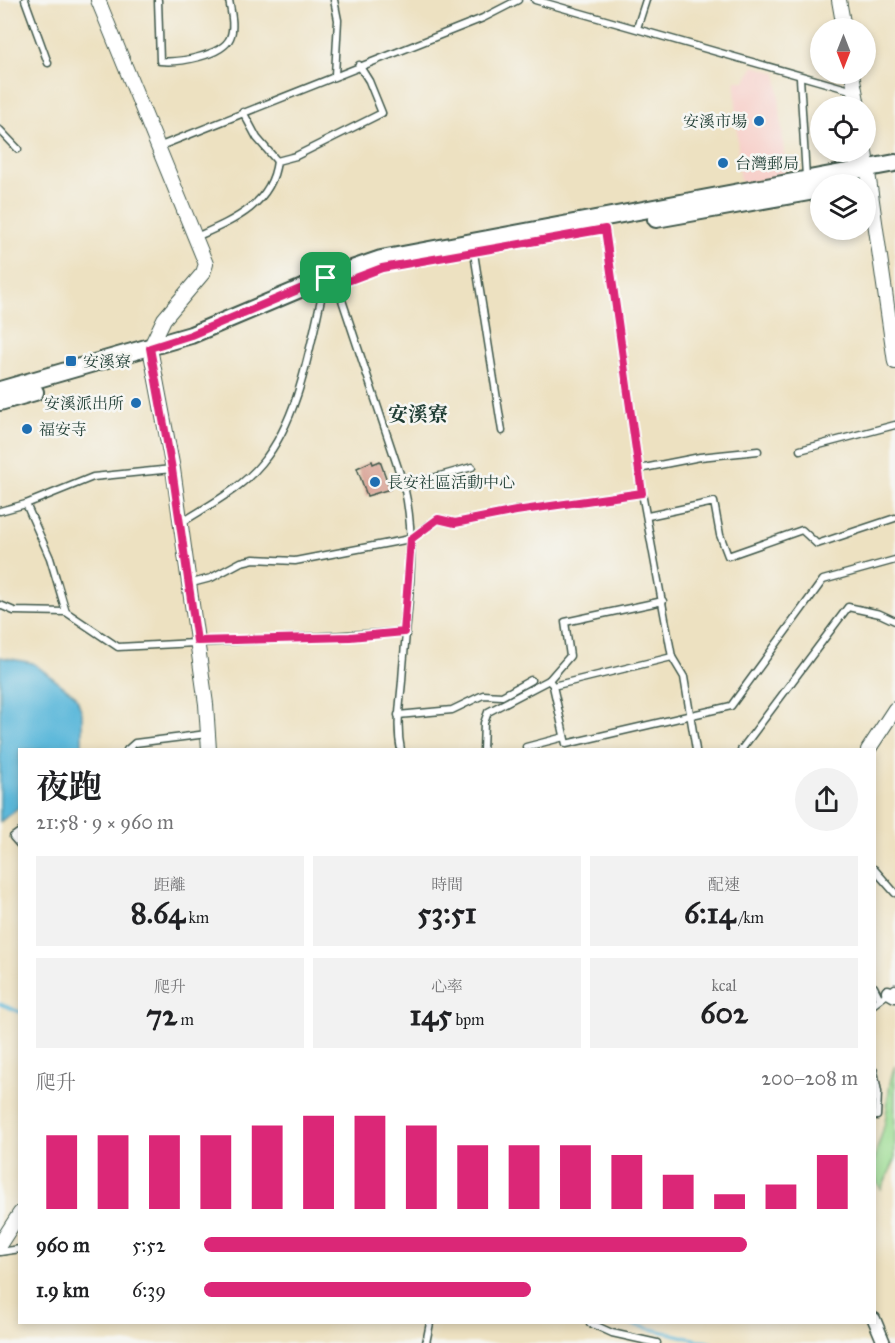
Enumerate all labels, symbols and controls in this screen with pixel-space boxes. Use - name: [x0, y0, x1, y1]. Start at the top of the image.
- north arrow: [810, 18, 876, 84]
- map controls: [810, 18, 876, 240]
- button: locate: [810, 96, 876, 162]
- place label: 安溪市場: [683, 112, 747, 131]
- marker: 安溪市場: [752, 114, 766, 128]
- place label: 台灣郵局: [735, 154, 799, 173]
- marker: 台灣郵局: [716, 156, 730, 170]
- button: layers: [810, 174, 876, 240]
- pin: [300, 252, 351, 303]
- icon: arrive: [309, 261, 342, 294]
- place label: 安溪寮: [83, 352, 131, 371]
- marker: 安溪寮: [64, 354, 78, 368]
- place label: 安溪派出所: [44, 394, 124, 413]
- marker: 安溪派出所: [129, 396, 143, 410]
- district label: 安溪寮: [388, 402, 448, 426]
- place label: 福安寺: [39, 420, 87, 439]
- marker: 福安寺: [20, 422, 34, 436]
- place label: 長安社區活動中心: [387, 473, 515, 492]
- marker: 長安社區活動中心: [368, 475, 382, 489]
- text: 夜跑: [36, 767, 102, 807]
- button: share: [795, 768, 858, 831]
- text: 21:58 · 9 × 960 m: [36, 810, 174, 834]
- text: 距離: [154, 875, 186, 894]
- text: 時間: [431, 875, 463, 894]
- text: 配速: [708, 875, 740, 894]
- text: 8.64: [131, 895, 185, 931]
- text: 53:51: [417, 895, 477, 931]
- text: 6:14: [684, 895, 735, 931]
- text: km: [185, 908, 209, 927]
- text: /km: [735, 908, 764, 927]
- text: kcal: [711, 976, 737, 995]
- text: 爬升: [154, 977, 186, 996]
- text: 心率: [431, 977, 463, 996]
- text: 602: [700, 995, 748, 1031]
- text: 72: [146, 997, 177, 1033]
- text: 145: [409, 997, 452, 1033]
- text: m: [177, 1010, 194, 1029]
- text: bpm: [452, 1010, 485, 1029]
- text: 200–208 m: [761, 1066, 858, 1090]
- text: 爬升: [36, 1070, 76, 1094]
- text: 960 m: [36, 1233, 90, 1257]
- text: 5:52: [132, 1233, 166, 1257]
- text: 1.9 km: [36, 1278, 89, 1302]
- text: 6:39: [132, 1278, 166, 1302]

